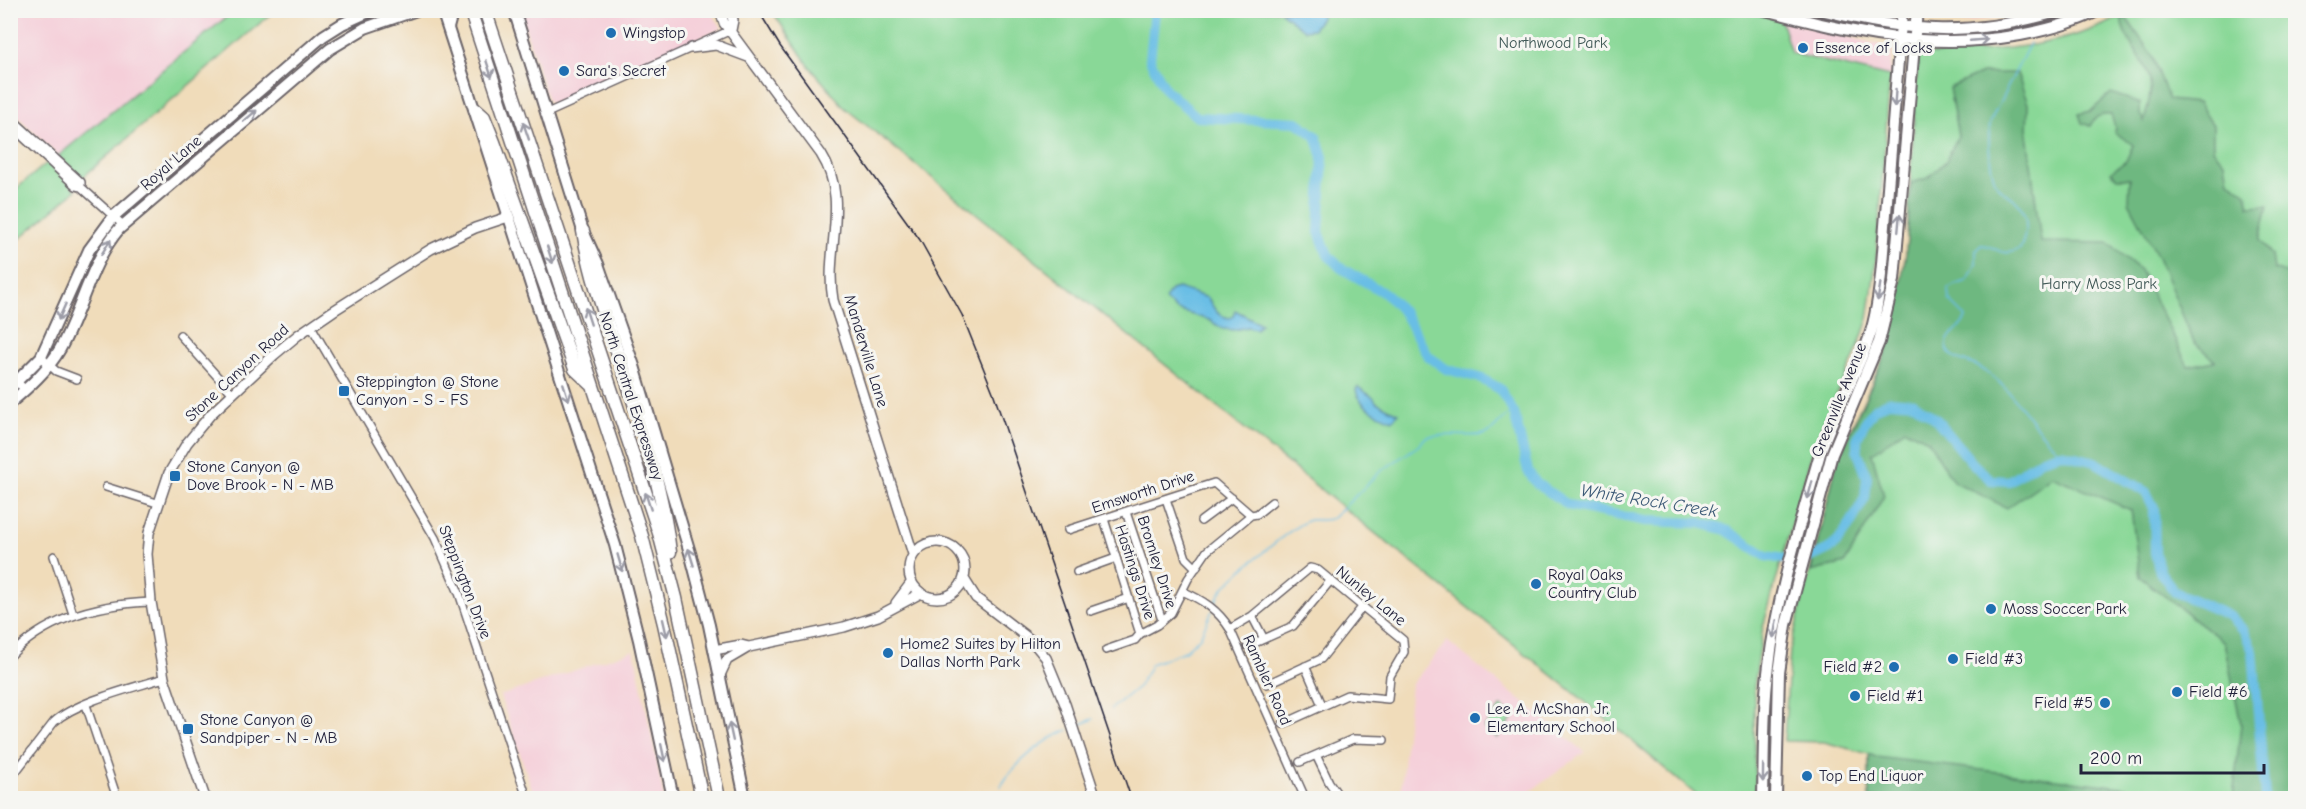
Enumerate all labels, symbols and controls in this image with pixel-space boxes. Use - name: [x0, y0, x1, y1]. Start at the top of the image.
- place label: Wingstop: [623, 24, 686, 42]
- marker: Wingstop: [604, 26, 618, 40]
- park label: Northwood Park: [1498, 34, 1608, 52]
- one-way arrow: [1968, 35, 1988, 46]
- place label: Essence of Locks: [1815, 39, 1933, 57]
- marker: Essence of Locks: [1796, 41, 1810, 55]
- one-way arrow: [485, 59, 496, 78]
- place label: Sara's Secret: [576, 62, 666, 80]
- marker: Sara's Secret: [557, 64, 571, 78]
- one-way arrow: [1889, 87, 1900, 107]
- one-way arrow: [242, 109, 257, 123]
- one-way arrow: [520, 122, 531, 141]
- street label: Royal Lane: [137, 132, 205, 194]
- one-way arrow: [1894, 213, 1905, 233]
- one-way arrow: [101, 239, 113, 256]
- one-way arrow: [546, 245, 557, 264]
- park label: Harry Moss Park: [2041, 275, 2157, 293]
- one-way arrow: [1873, 281, 1884, 301]
- street label: Manderville Lane: [840, 292, 892, 410]
- one-way arrow: [55, 303, 66, 321]
- one-way arrow: [582, 307, 593, 326]
- street label: North Central Expressway: [595, 310, 667, 483]
- street label: Stone Canyon Road: [182, 320, 292, 426]
- street label: Greenville Avenue: [1808, 340, 1870, 460]
- place label: Steppington @ Stone Canyon - S - FS: [356, 373, 499, 409]
- one-way arrow: [561, 382, 572, 401]
- marker: Steppington @ Stone Canyon - S - FS: [337, 384, 351, 398]
- place label: Stone Canyon @ Dove Brook - N - MB: [187, 458, 334, 494]
- street label: Emsworth Drive: [1090, 467, 1196, 517]
- marker: Stone Canyon @ Dove Brook - N - MB: [168, 469, 182, 483]
- water label: White Rock Creek: [1579, 480, 1719, 522]
- one-way arrow: [1803, 480, 1815, 499]
- one-way arrow: [642, 492, 653, 511]
- street label: Bromley Drive: [1134, 513, 1180, 611]
- street label: Hastings Drive: [1111, 522, 1159, 622]
- street label: Steppington Drive: [435, 523, 495, 641]
- one-way arrow: [685, 548, 696, 567]
- one-way arrow: [615, 553, 626, 572]
- street label: Nunley Lane: [1333, 562, 1409, 630]
- place label: Royal Oaks Country Club: [1548, 566, 1637, 602]
- marker: Royal Oaks Country Club: [1529, 577, 1543, 591]
- place label: Moss Soccer Park: [2003, 600, 2127, 618]
- marker: Moss Soccer Park: [1984, 602, 1998, 616]
- one-way arrow: [660, 618, 672, 637]
- one-way arrow: [1769, 618, 1780, 638]
- street label: Rambler Road: [1239, 632, 1295, 728]
- place label: Home2 Suites by Hilton Dallas North Park: [900, 635, 1061, 671]
- marker: Home2 Suites by Hilton Dallas North Park: [881, 646, 895, 660]
- place label: Field #3: [1965, 650, 2023, 668]
- marker: Field #3: [1946, 652, 1960, 666]
- place label: Field #2: [1824, 658, 1882, 676]
- marker: Field #2: [1887, 660, 1901, 674]
- place label: Field #6: [2189, 683, 2248, 701]
- marker: Field #6: [2170, 685, 2184, 699]
- place label: Field #1: [1867, 687, 1923, 705]
- marker: Field #1: [1848, 689, 1862, 703]
- place label: Field #5: [2034, 694, 2093, 712]
- marker: Field #5: [2098, 696, 2112, 710]
- place label: Lee A. McShan Jr. Elementary School: [1487, 700, 1615, 736]
- place label: Stone Canyon @ Sandpiper - N - MB: [200, 711, 338, 747]
- marker: Lee A. McShan Jr. Elementary School: [1468, 711, 1482, 725]
- marker: Stone Canyon @ Sandpiper - N - MB: [181, 722, 195, 736]
- one-way arrow: [725, 723, 736, 742]
- scale bar: [2081, 737, 2264, 775]
- one-way arrow: [658, 743, 669, 762]
- text: 200 m: [2090, 748, 2142, 769]
- one-way arrow: [1757, 763, 1769, 783]
- place label: Top End Liquor: [1819, 767, 1924, 785]
- marker: Top End Liquor: [1800, 769, 1814, 783]

